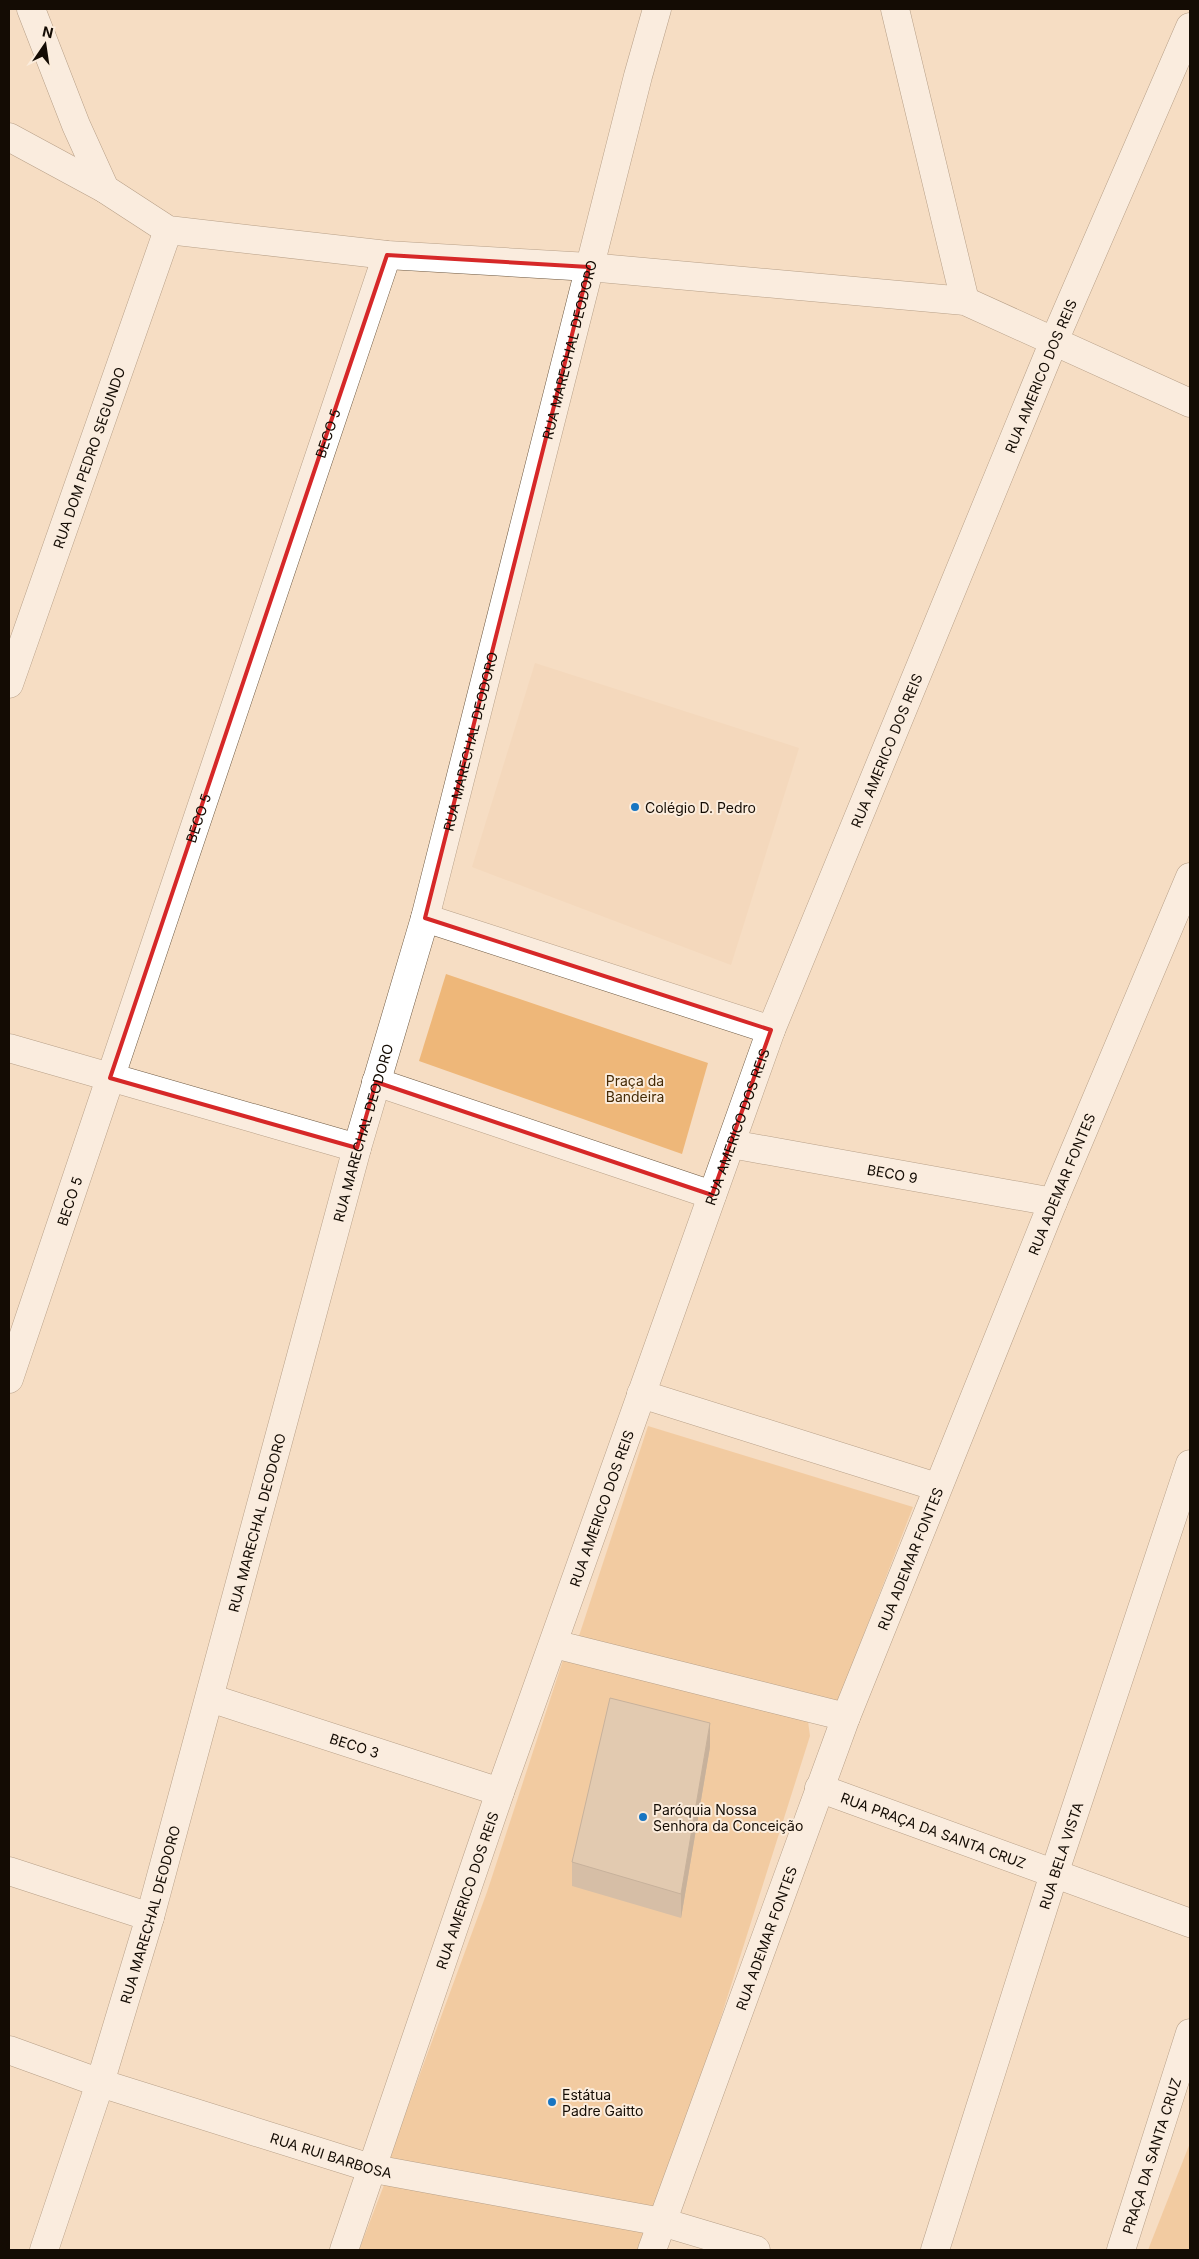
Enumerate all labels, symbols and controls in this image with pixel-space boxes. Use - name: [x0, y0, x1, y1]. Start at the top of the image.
- north arrow: [20, 20, 70, 70]
- text: N: [41, 22, 55, 41]
- street label: RUA MARECHAL DEODORO: [538, 258, 600, 441]
- street label: RUA AMERICO DOS REIS: [1001, 296, 1080, 455]
- street label: RUA DOM PEDRO SEGUNDO: [49, 365, 128, 550]
- street label: BECO 5: [311, 406, 343, 460]
- street label: RUA MARECHAL DEODORO: [439, 650, 501, 833]
- street label: RUA AMERICO DOS REIS: [847, 671, 925, 830]
- street label: BECO 5: [182, 791, 214, 845]
- place label: Colégio D. Pedro: [645, 799, 756, 816]
- marker: Colégio D. Pedro: [629, 801, 641, 813]
- street label: RUA MARECHAL DEODORO: [329, 1042, 396, 1224]
- street label: RUA AMERICO DOS REIS: [701, 1046, 772, 1207]
- park label: Praça da Bandeira: [606, 1072, 664, 1105]
- street label: RUA ADEMAR FONTES: [1024, 1110, 1098, 1257]
- street label: BECO 9: [866, 1160, 919, 1186]
- street label: BECO 5: [53, 1174, 85, 1228]
- street label: RUA AMERICO DOS REIS: [565, 1428, 637, 1589]
- street label: RUA MARECHAL DEODORO: [224, 1431, 288, 1614]
- street label: RUA ADEMAR FONTES: [873, 1485, 946, 1632]
- street label: BECO 3: [328, 1729, 382, 1761]
- street label: RUA PRAÇA DA SANTA CRUZ: [839, 1788, 1029, 1871]
- street label: RUA BELA VISTA: [1035, 1799, 1086, 1911]
- place label: Paróquia Nossa Senhora da Conceição: [653, 1801, 803, 1834]
- street label: RUA AMERICO DOS REIS: [432, 1809, 501, 1971]
- marker: Paróquia Nossa Senhora da Conceição: [637, 1811, 649, 1823]
- street label: RUA MARECHAL DEODORO: [116, 1823, 183, 2005]
- street label: RUA ADEMAR FONTES: [732, 1864, 800, 2012]
- street label: PRAÇA DA SANTA CRUZ: [1118, 2075, 1184, 2236]
- place label: Estátua Padre Gaitto: [562, 2086, 643, 2119]
- marker: Estátua Padre Gaitto: [546, 2096, 558, 2108]
- street label: RUA RUI BARBOSA: [268, 2129, 394, 2181]

